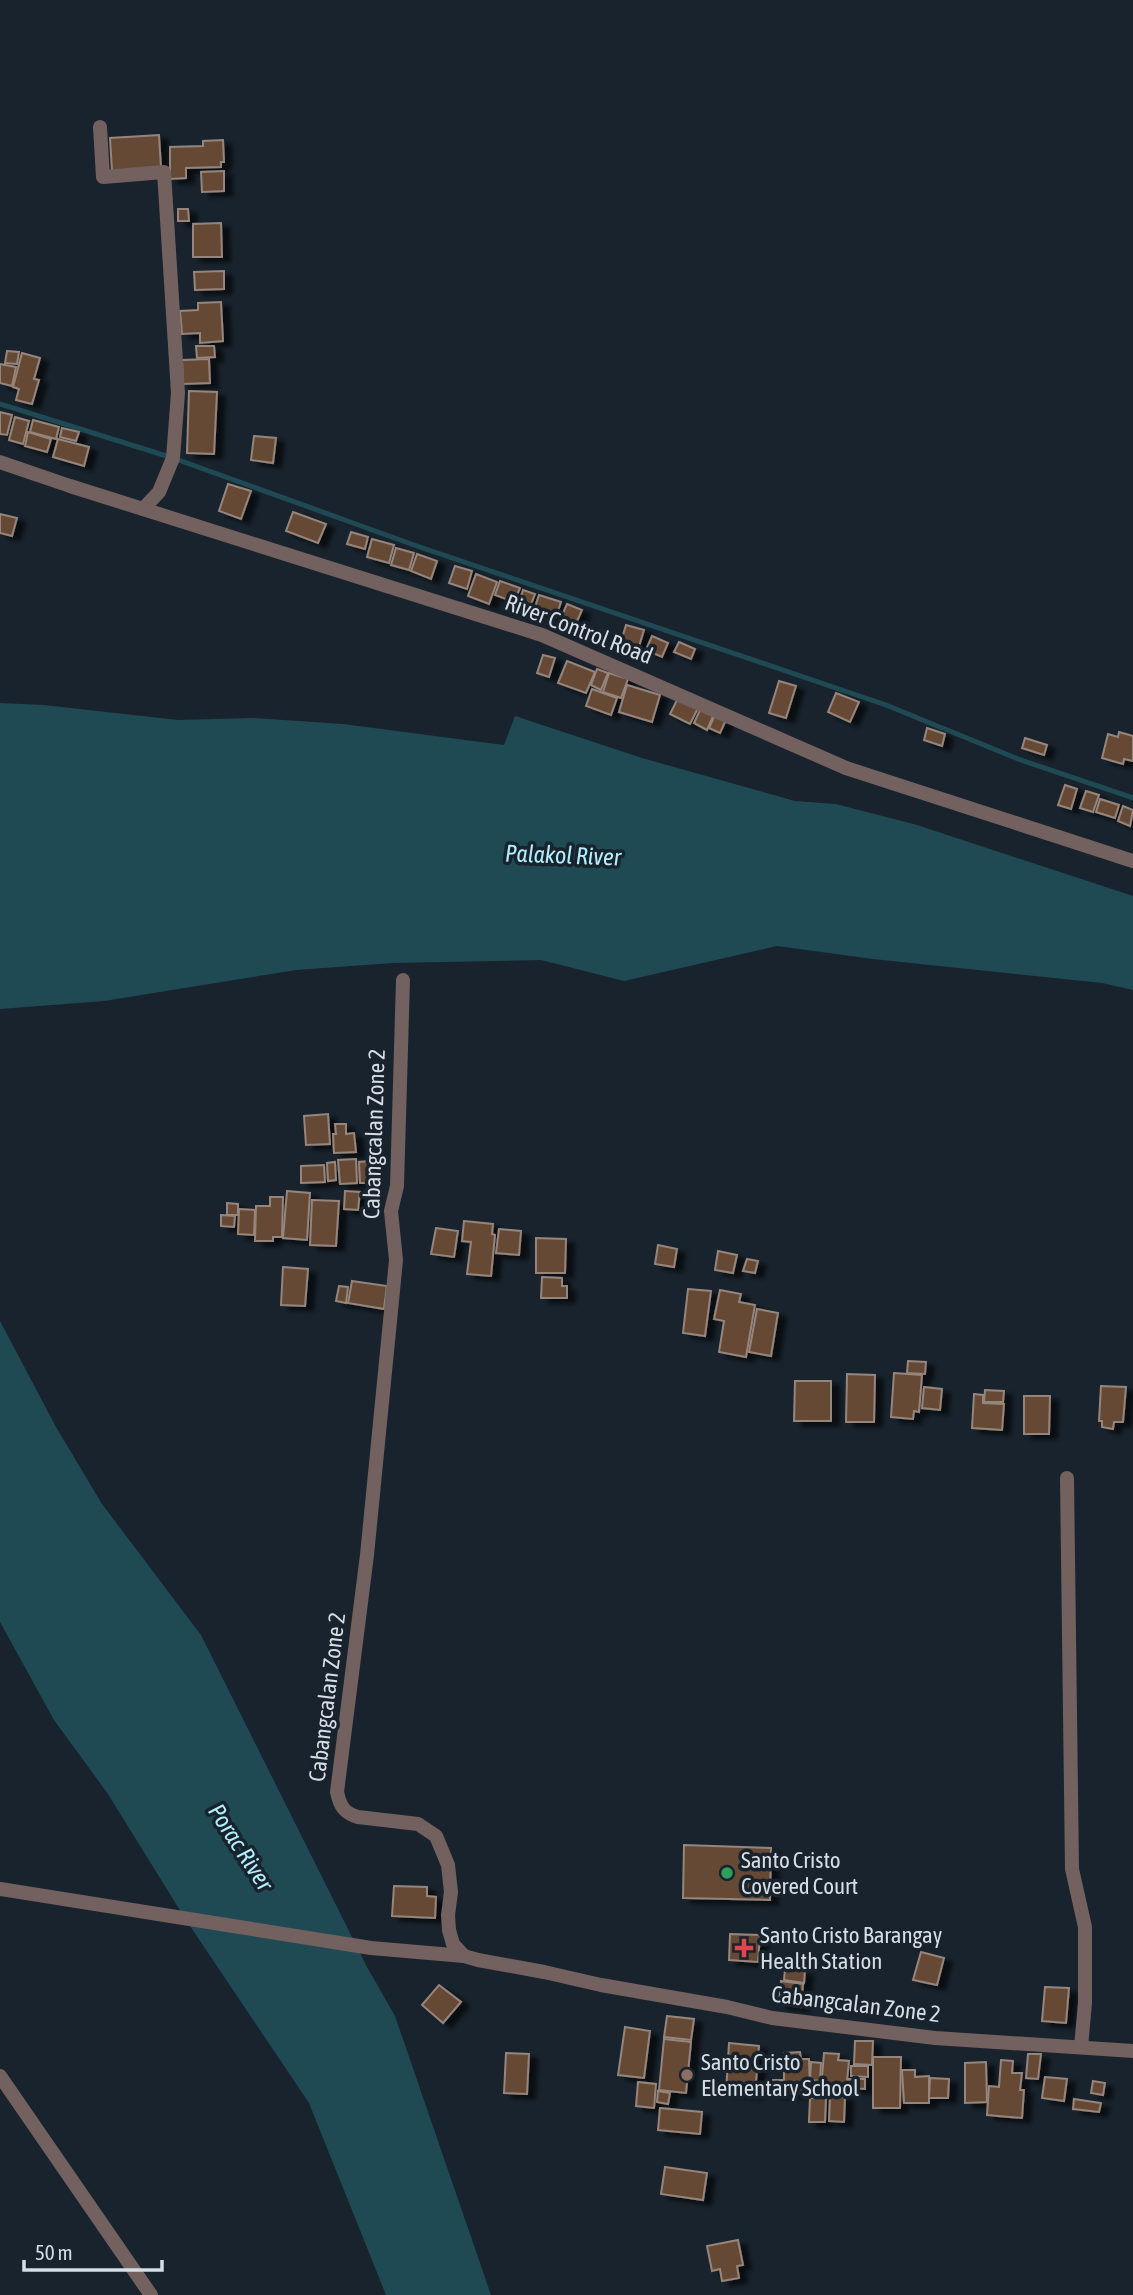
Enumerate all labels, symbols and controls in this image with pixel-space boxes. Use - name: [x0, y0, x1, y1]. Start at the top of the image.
- street label: River Control Road: [501, 589, 657, 669]
- water label: Palakol River: [505, 839, 622, 871]
- street label: Cabangcalan Zone 2: [358, 1048, 390, 1220]
- street label: Cabangcalan Zone 2: [304, 1611, 350, 1783]
- water label: Porac River: [203, 1799, 279, 1896]
- place label: Santo Cristo Covered Court: [741, 1847, 858, 1899]
- marker: Santo Cristo Covered Court: [719, 1865, 735, 1881]
- place label: Santo Cristo Barangay Health Station: [760, 1922, 942, 1974]
- marker: Santo Cristo Barangay Health Station: [734, 1938, 754, 1958]
- street label: Cabangcalan Zone 2: [770, 1981, 942, 2027]
- place label: Santo Cristo Elementary School: [701, 2049, 859, 2101]
- marker: Santo Cristo Elementary School: [679, 2067, 695, 2083]
- scale bar: [24, 2228, 163, 2272]
- text: 50 m: [35, 2240, 73, 2264]

